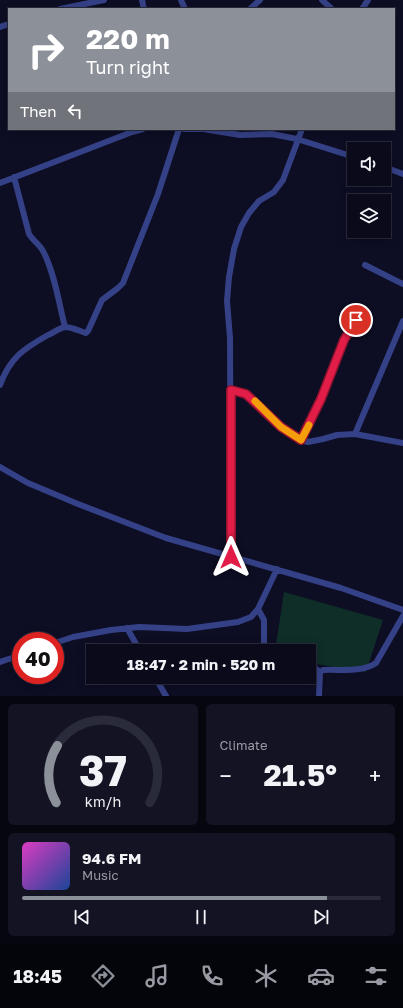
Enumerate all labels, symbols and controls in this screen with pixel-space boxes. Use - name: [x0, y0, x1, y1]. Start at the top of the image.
- text: 220 m: [86, 22, 170, 55]
- icon: right: [20, 24, 72, 76]
- text: Turn right: [86, 56, 170, 78]
- icon: left: [64, 100, 86, 122]
- text: Then: [20, 102, 56, 120]
- map controls: [347, 142, 391, 238]
- button: sound: [347, 142, 391, 186]
- button: layers: [347, 194, 391, 238]
- pin: [339, 303, 373, 337]
- icon: arrive: [345, 309, 367, 331]
- position arrow: [210, 536, 252, 578]
- speed limit sign: 40: [12, 632, 64, 684]
- text: 18:47 · 2 min · 520 m: [127, 655, 275, 673]
- text: Climate: [220, 737, 267, 753]
- text: 37: [79, 744, 127, 794]
- text: 21.5°: [264, 757, 337, 793]
- text: −: [220, 762, 232, 789]
- text: +: [369, 762, 381, 789]
- text: km/h: [85, 792, 121, 809]
- text: 94.6 FM: [82, 849, 141, 867]
- text: Music: [82, 867, 119, 883]
- icon: previous: [71, 906, 93, 928]
- icon: pause: [190, 906, 212, 928]
- icon: next: [310, 906, 332, 928]
- icon: directions: [89, 962, 117, 990]
- icon: music: [143, 962, 171, 990]
- icon: phone: [198, 962, 226, 990]
- icon: climate: [252, 962, 280, 990]
- icon: car: [307, 962, 335, 990]
- icon: filters: [362, 962, 390, 990]
- text: 18:45: [13, 965, 62, 987]

